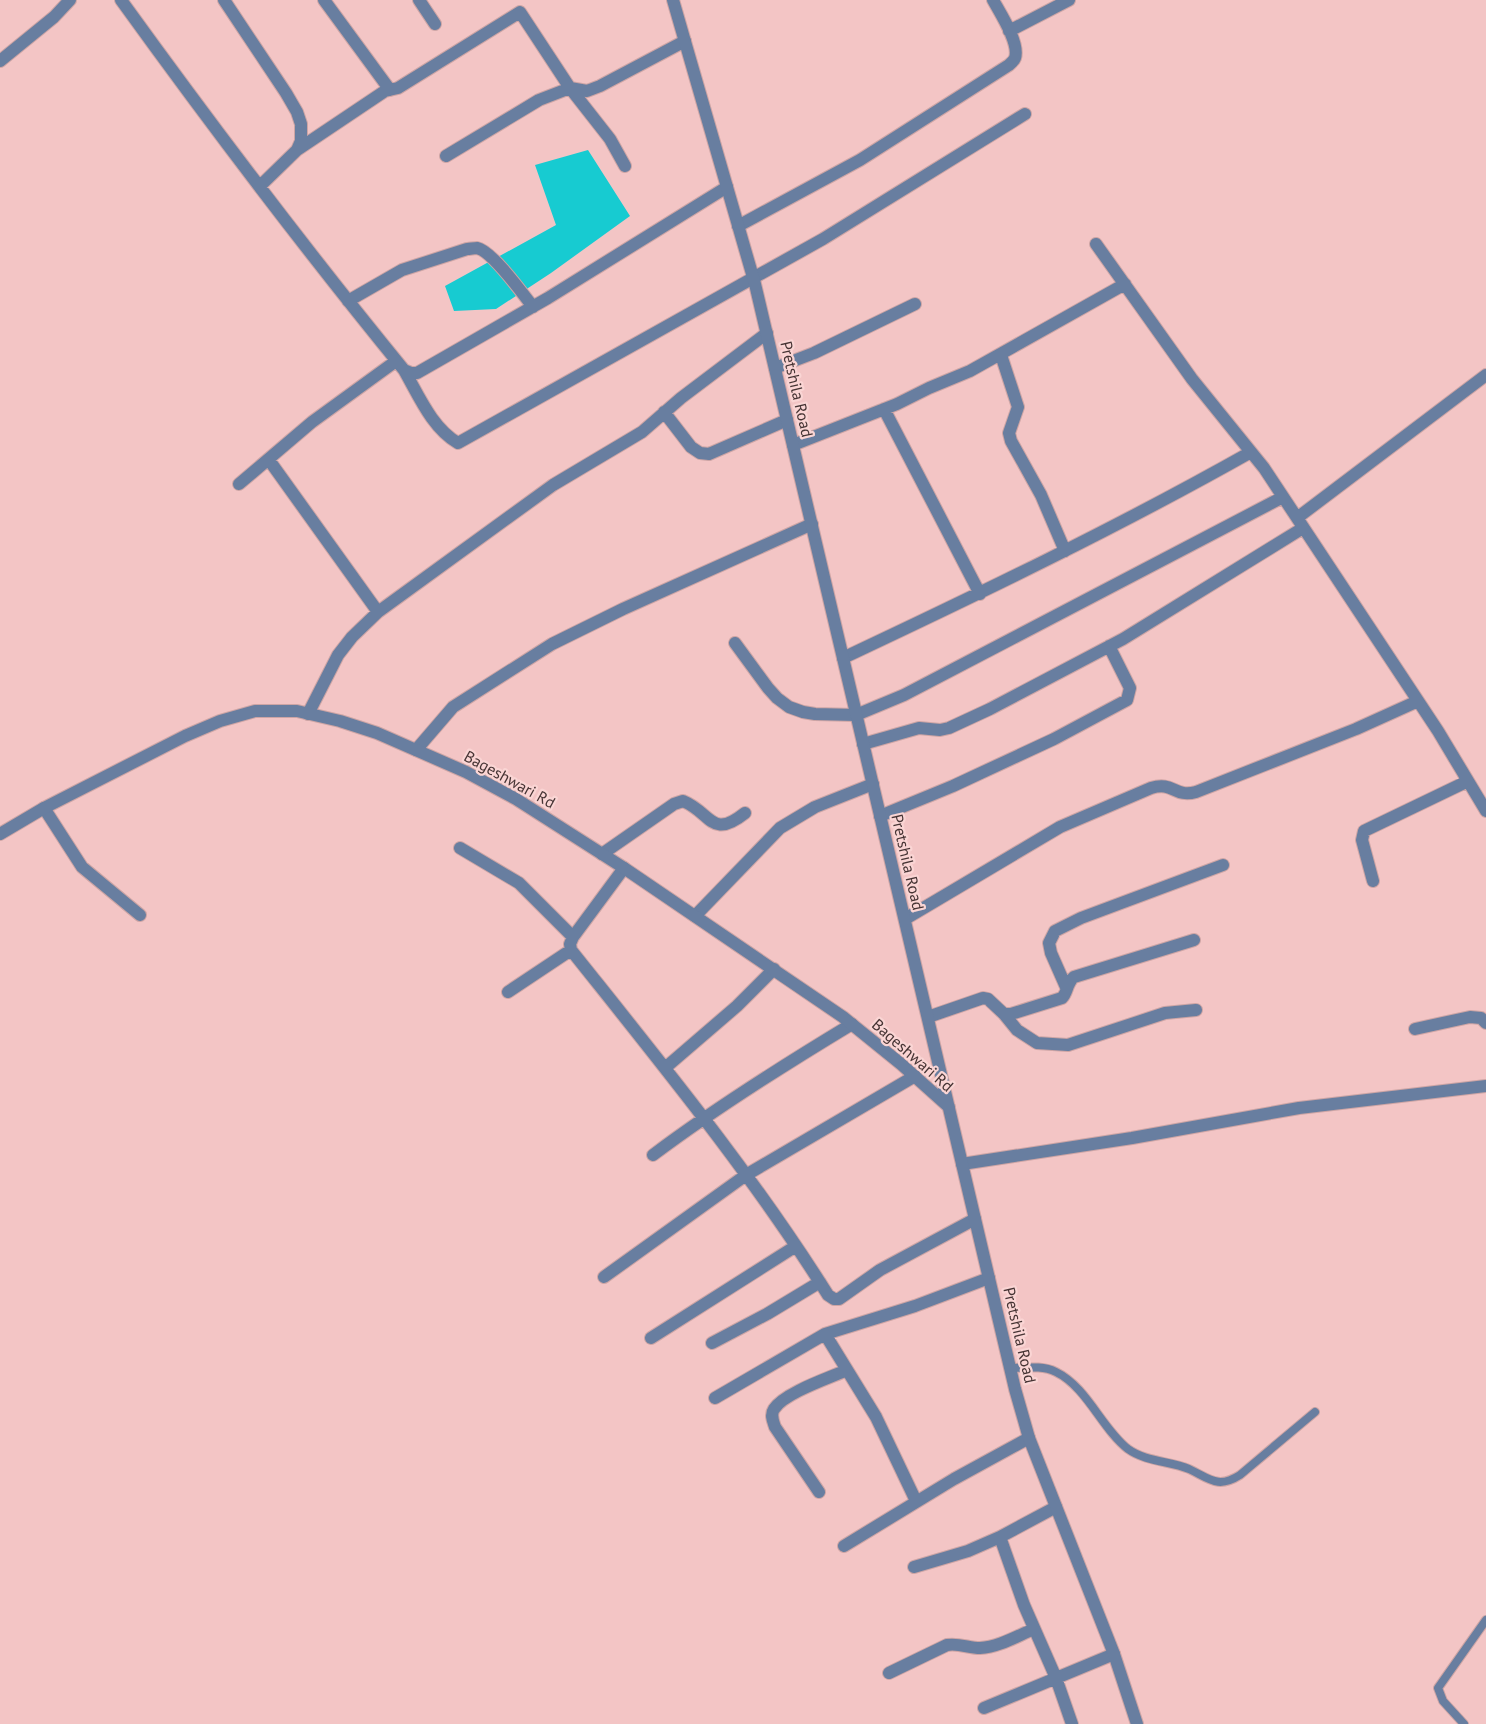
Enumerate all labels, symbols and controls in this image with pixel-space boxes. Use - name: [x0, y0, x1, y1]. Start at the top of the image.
- street label: Pretshila Road: [776, 339, 818, 439]
- street label: Bageshwari Rd: [461, 746, 559, 812]
- street label: Pretshila Road: [887, 812, 929, 912]
- street label: Bageshwari Rd: [868, 1014, 958, 1096]
- street label: Pretshila Road: [999, 1285, 1041, 1385]

